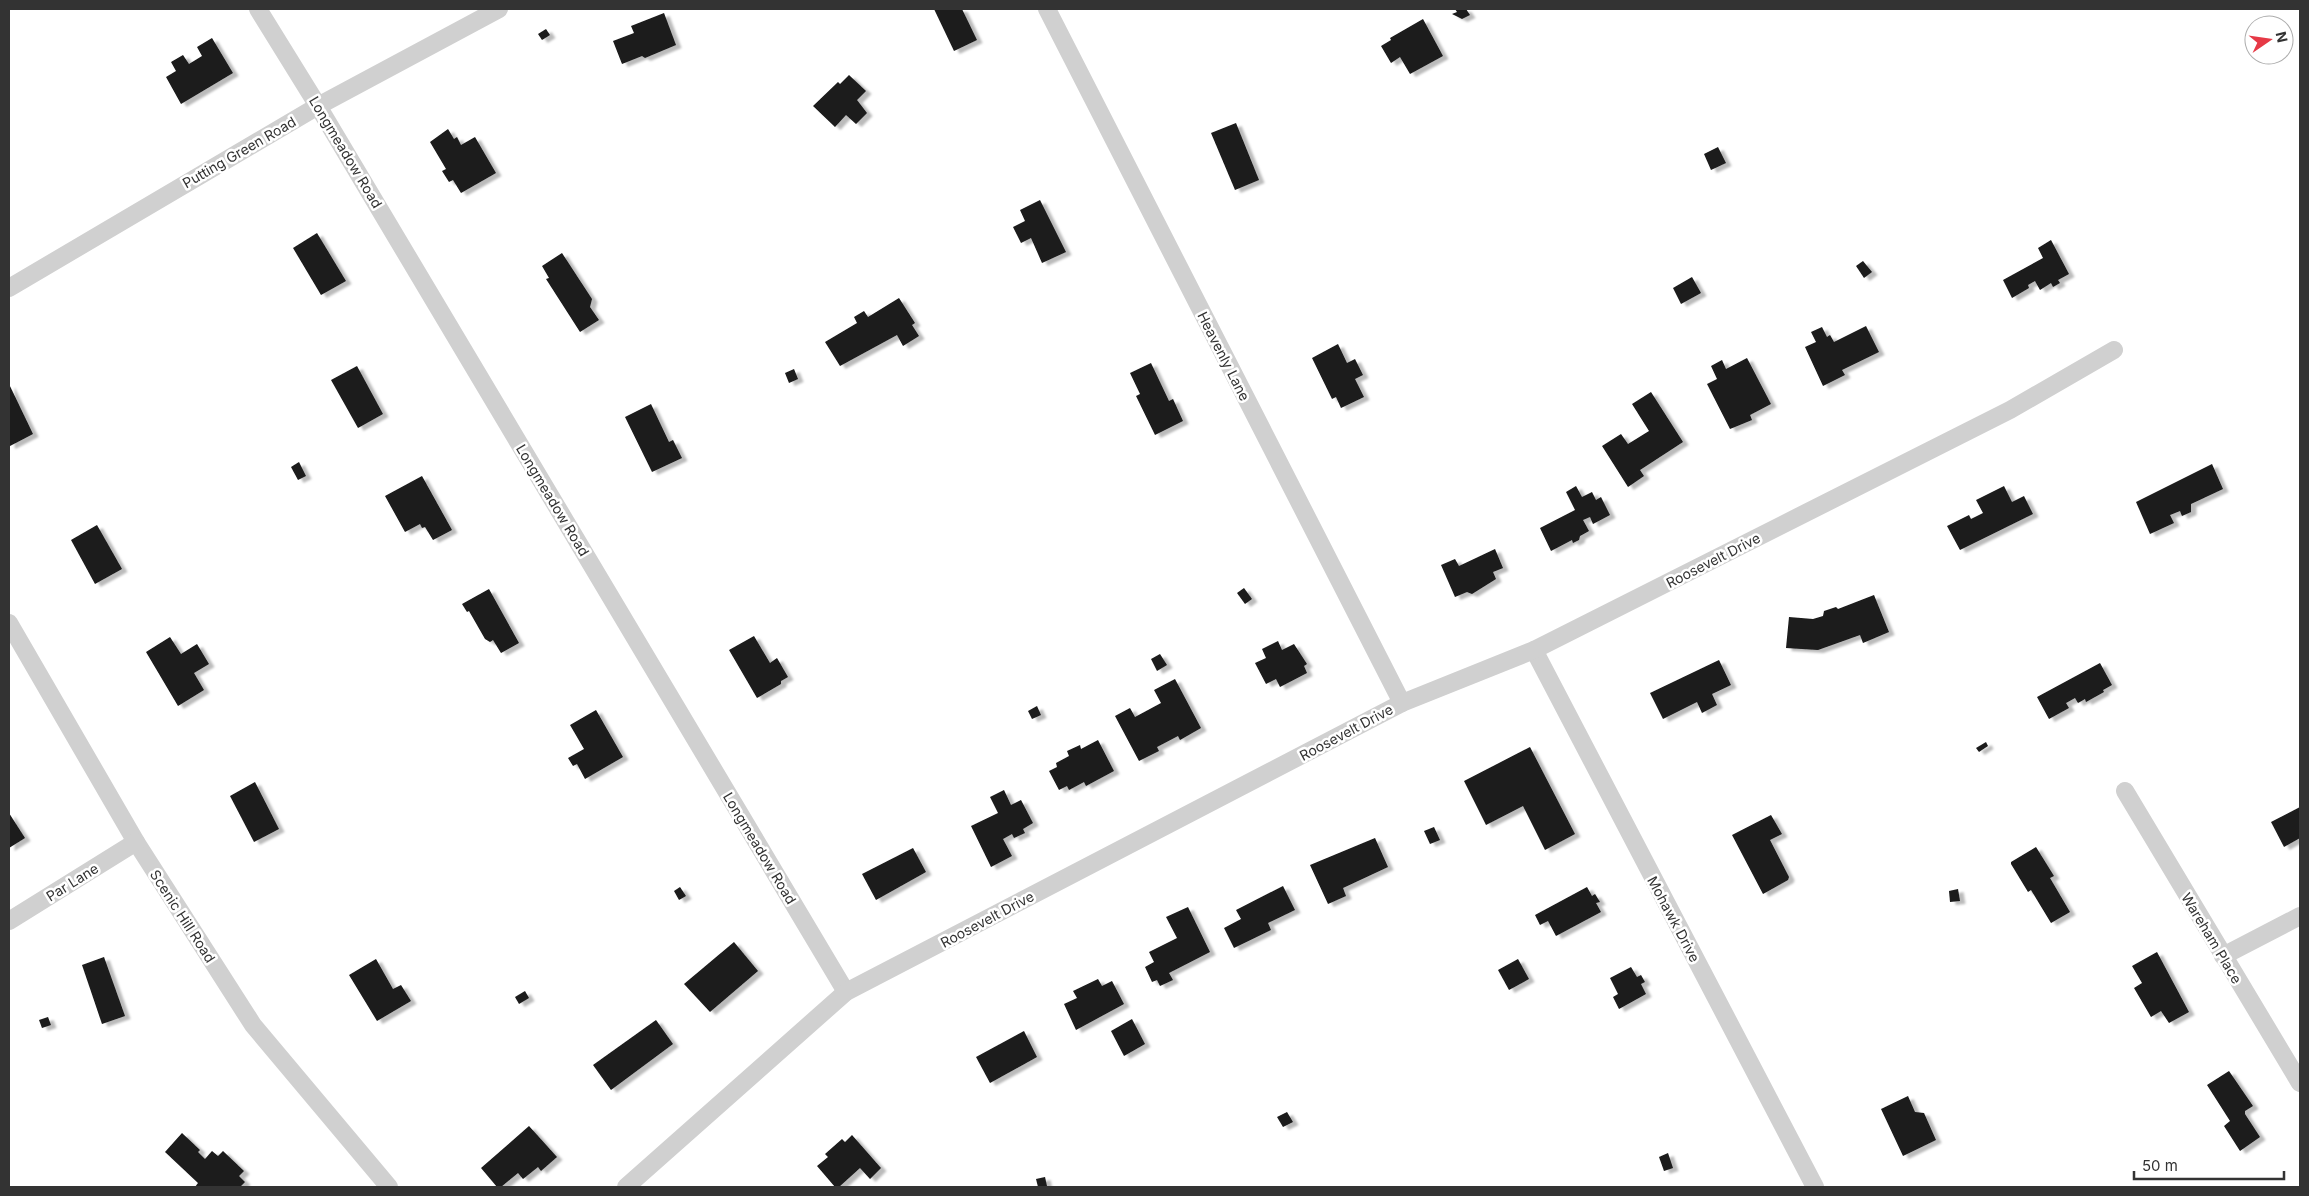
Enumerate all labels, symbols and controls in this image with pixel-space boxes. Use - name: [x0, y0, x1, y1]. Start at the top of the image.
- north arrow: [2244, 15, 2294, 65]
- text: N: [2273, 30, 2292, 44]
- street label: Longmeadow Road: [306, 93, 386, 211]
- street label: Putting Green Road: [179, 113, 299, 191]
- street label: Heavenly Lane: [1194, 309, 1254, 403]
- street label: Longmeadow Road: [513, 441, 593, 559]
- street label: Roosevelt Drive: [1663, 529, 1763, 591]
- street label: Roosevelt Drive: [1296, 700, 1396, 764]
- street label: Longmeadow Road: [720, 789, 800, 907]
- street label: Par Lane: [43, 859, 101, 905]
- street label: Scenic Hill Road: [147, 866, 219, 966]
- street label: Mohawk Drive: [1644, 873, 1704, 965]
- street label: Roosevelt Drive: [937, 887, 1037, 951]
- street label: Wareham Place: [2178, 890, 2246, 986]
- scale bar: [2134, 1148, 2284, 1180]
- text: 50 m: [2142, 1156, 2178, 1175]

